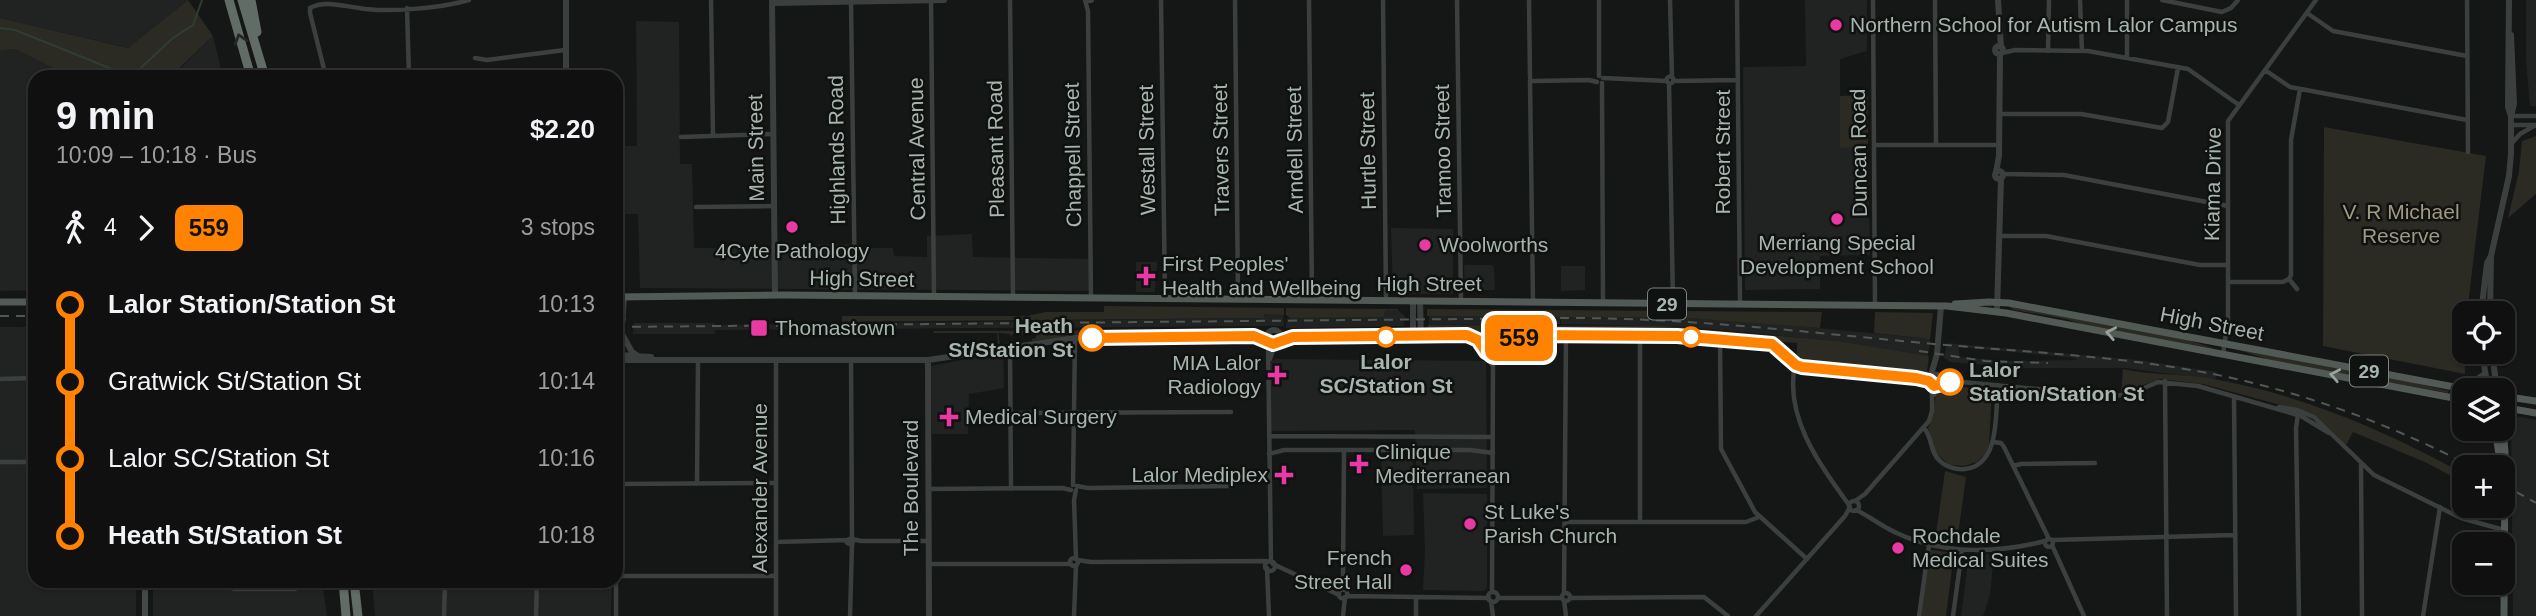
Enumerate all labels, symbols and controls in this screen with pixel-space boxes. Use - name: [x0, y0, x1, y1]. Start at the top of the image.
- place label: Northern School for Autism Lalor Campus: [1850, 13, 2238, 36]
- marker: Northern School for Autism Lalor Campus: [1828, 17, 1844, 33]
- one-way arrow: [233, 33, 248, 45]
- street label: Highlands Road: [824, 75, 849, 225]
- street label: Central Avenue: [904, 77, 929, 221]
- street label: Pleasant Road: [983, 80, 1008, 218]
- street label: Chappell Street: [1060, 82, 1085, 228]
- street label: Westall Street: [1134, 84, 1159, 215]
- street label: Travers Street: [1208, 84, 1233, 216]
- street label: Tramoo Street: [1430, 84, 1455, 218]
- street label: Arndell Street: [1282, 86, 1307, 214]
- street label: Robert Street: [1711, 89, 1734, 214]
- street label: Duncan Road: [1846, 89, 1871, 217]
- street label: Hurtle Street: [1355, 92, 1380, 210]
- street label: Main Street: [743, 94, 768, 202]
- text: 9 min: [56, 95, 155, 137]
- text: $2.20: [530, 114, 595, 144]
- street label: Kiama Drive: [2200, 127, 2225, 241]
- text: 10:09 – 10:18 · Bus: [56, 142, 257, 168]
- park label: V. R Michael Reserve: [2342, 200, 2460, 247]
- icon: walk: [56, 209, 94, 247]
- icon: forward: [127, 209, 165, 247]
- marker: Merriang Special Development School: [1829, 211, 1845, 227]
- text: 4: [104, 214, 117, 240]
- text: 559: [189, 214, 229, 241]
- text: 3 stops: [521, 214, 595, 240]
- marker: 4Cyte Pathology: [784, 219, 800, 235]
- place label: Merriang Special Development School: [1740, 231, 1934, 278]
- place label: Woolworths: [1439, 233, 1548, 256]
- marker: Woolworths: [1417, 237, 1433, 253]
- place label: 4Cyte Pathology: [715, 239, 870, 262]
- place label: First Peoples' Health and Wellbeing: [1162, 252, 1361, 299]
- street label: High Street: [809, 266, 915, 291]
- marker: First Peoples' Health and Wellbeing: [1136, 266, 1156, 286]
- street label: High Street: [1376, 272, 1482, 295]
- road number: 29: [1648, 288, 1686, 320]
- text: Lalor Station/Station St: [108, 289, 395, 319]
- text: 10:13: [537, 291, 595, 317]
- map controls: [2452, 301, 2515, 595]
- button: locate: [2452, 301, 2515, 364]
- street label: High Street: [2158, 302, 2266, 345]
- place label: Heath St/Station St: [948, 314, 1073, 361]
- line badge: 559: [1479, 315, 1559, 361]
- place label: Thomastown: [775, 316, 895, 339]
- marker: Thomastown: [749, 318, 769, 338]
- text: 559: [1499, 324, 1539, 351]
- marker: Heath St/Station St: [1079, 325, 1105, 351]
- one-way arrow: [2105, 326, 2117, 341]
- marker: Lalor SC/Station St: [1376, 327, 1396, 347]
- unlabelled marker: [1681, 327, 1701, 347]
- place label: Lalor SC/Station St: [1319, 350, 1453, 397]
- place label: MIA Lalor Radiology: [1168, 351, 1261, 398]
- road number: 29: [2350, 356, 2388, 386]
- place label: Lalor Station/Station St: [1969, 358, 2144, 405]
- marker: MIA Lalor Radiology: [1267, 365, 1287, 385]
- text: Gratwick St/Station St: [108, 366, 361, 396]
- text: 10:14: [537, 368, 595, 394]
- one-way arrow: [2329, 368, 2341, 383]
- marker: Lalor Station/Station St: [1937, 369, 1963, 395]
- button: layers: [2452, 378, 2515, 441]
- street label: Alexander Avenue: [748, 403, 771, 573]
- place label: Medical Surgery: [965, 405, 1117, 428]
- marker: Medical Surgery: [939, 407, 959, 427]
- street label: The Boulevard: [899, 420, 922, 556]
- place label: Clinique Mediterranean: [1375, 440, 1510, 487]
- text: Lalor SC/Station St: [108, 443, 329, 473]
- text: 10:16: [537, 445, 595, 471]
- marker: Clinique Mediterranean: [1349, 454, 1369, 474]
- button: +: [2452, 455, 2515, 518]
- place label: Lalor Mediplex: [1131, 463, 1268, 486]
- marker: Lalor Mediplex: [1274, 465, 1294, 485]
- place label: St Luke's Parish Church: [1484, 500, 1617, 547]
- marker: St Luke's Parish Church: [1462, 516, 1478, 532]
- text: Heath St/Station St: [108, 520, 342, 550]
- text: 10:18: [537, 522, 595, 548]
- place label: Rochdale Medical Suites: [1912, 524, 2049, 571]
- button: −: [2452, 532, 2515, 595]
- marker: Rochdale Medical Suites: [1890, 540, 1906, 556]
- place label: French Street Hall: [1294, 546, 1392, 593]
- marker: French Street Hall: [1398, 562, 1414, 578]

